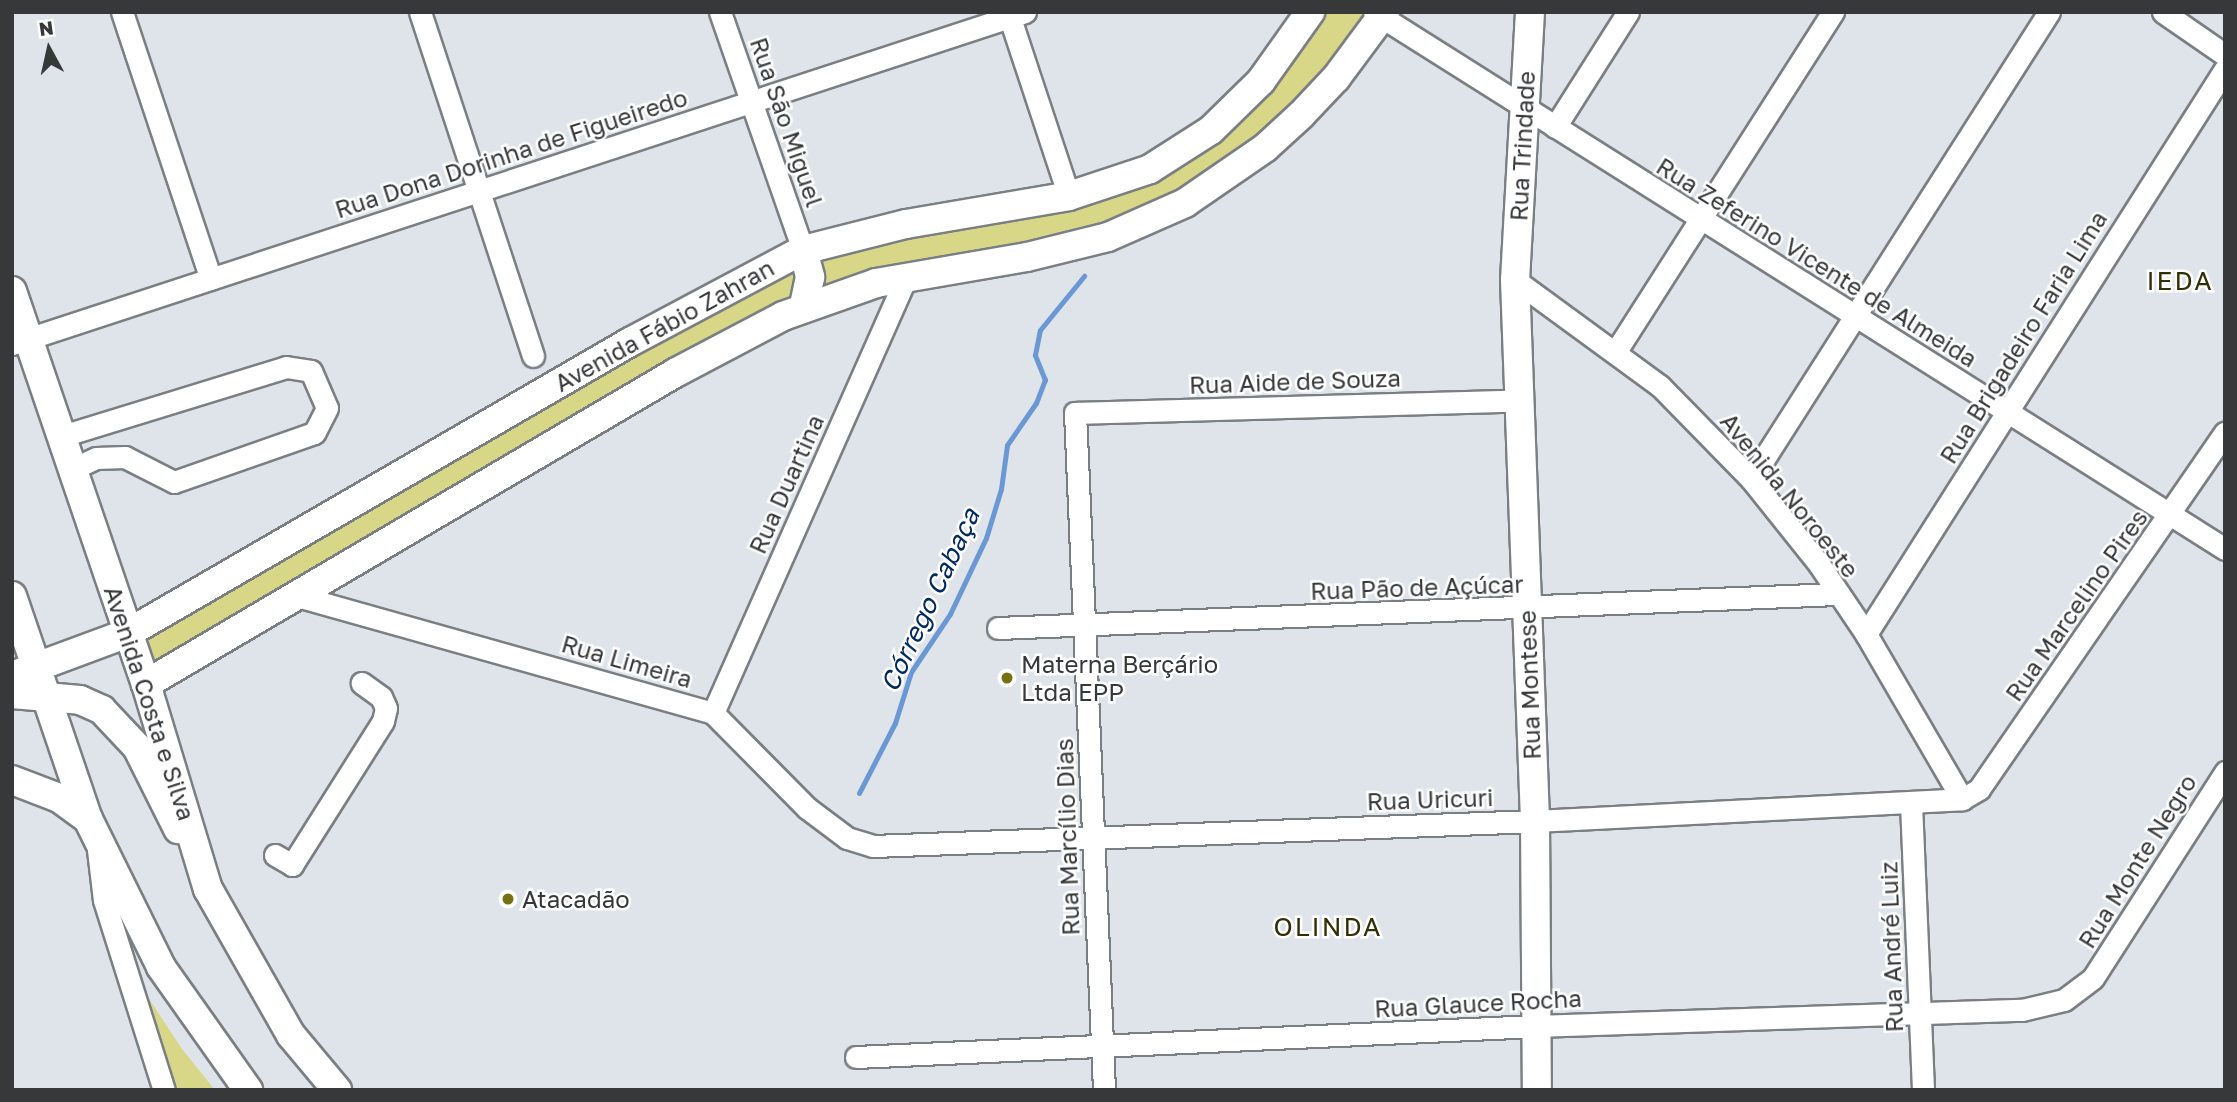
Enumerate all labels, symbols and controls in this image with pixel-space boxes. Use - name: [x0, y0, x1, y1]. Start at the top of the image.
- north arrow: [14, 14, 84, 84]
- text: N: [37, 15, 55, 40]
- street label: Rua São Miguel: [745, 34, 829, 210]
- street label: Rua Trindade: [1504, 70, 1540, 222]
- street label: Rua Dona Dorinha de Figueiredo: [331, 82, 691, 224]
- street label: Rua Zeferino Vicente de Almeida: [1651, 151, 1983, 373]
- street label: Rua Brigadeiro Faria Lima: [1933, 205, 2113, 469]
- street label: Avenida Fábio Zahran: [549, 253, 779, 397]
- district label: IEDA: [2147, 265, 2213, 297]
- street label: Rua Aide de Souza: [1189, 363, 1401, 399]
- street label: Avenida Noroeste: [1715, 407, 1865, 583]
- street label: Rua Duartina: [743, 410, 829, 558]
- water label: Córrego Cabaça: [874, 504, 986, 696]
- street label: Rua Marcelino Pires: [1999, 504, 2153, 706]
- street label: Rua Pão de Açúcar: [1310, 569, 1524, 605]
- street label: Avenida Costa e Silva: [98, 582, 202, 824]
- street label: Rua Montese: [1512, 610, 1546, 760]
- street label: Rua Limeira: [558, 629, 696, 693]
- place label: Materna Berçário Ltda EPP: [1021, 650, 1218, 706]
- marker: Materna Berçário Ltda EPP: [999, 670, 1015, 686]
- street label: Rua Marcílio Dias: [1049, 738, 1085, 936]
- street label: Rua Monte Negro: [2072, 769, 2202, 953]
- street label: Rua Uricuri: [1366, 782, 1494, 816]
- street label: Rua André Luiz: [1874, 861, 1908, 1033]
- place label: Atacadão: [522, 885, 630, 913]
- marker: Atacadão: [500, 891, 516, 907]
- district label: OLINDA: [1274, 911, 1382, 943]
- street label: Rua Glauce Rocha: [1374, 983, 1582, 1023]

